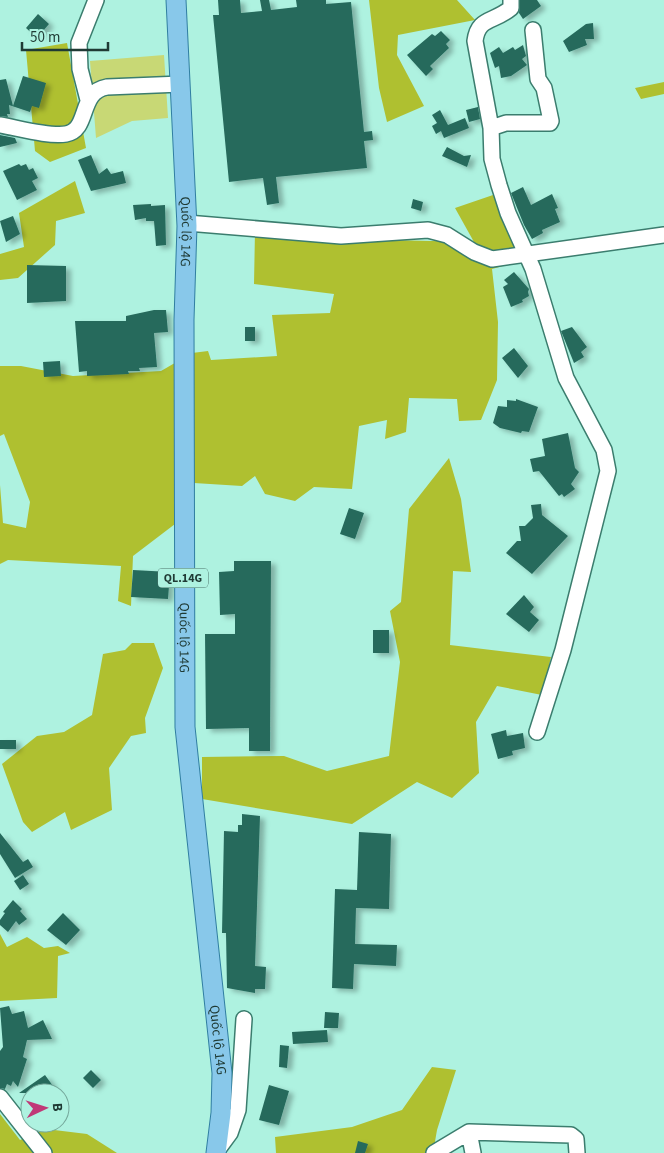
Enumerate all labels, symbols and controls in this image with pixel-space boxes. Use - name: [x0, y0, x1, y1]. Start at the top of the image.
- scale bar: [22, 20, 109, 52]
- text: 50 m: [30, 27, 60, 48]
- street label: Quốc lộ 14G: [175, 196, 196, 267]
- road number: QL.14G: [158, 568, 208, 588]
- street label: Quốc lộ 14G: [174, 603, 194, 673]
- street label: Quốc lộ 14G: [204, 1004, 231, 1076]
- north arrow: [20, 1083, 70, 1133]
- text: B: [47, 1102, 67, 1113]

